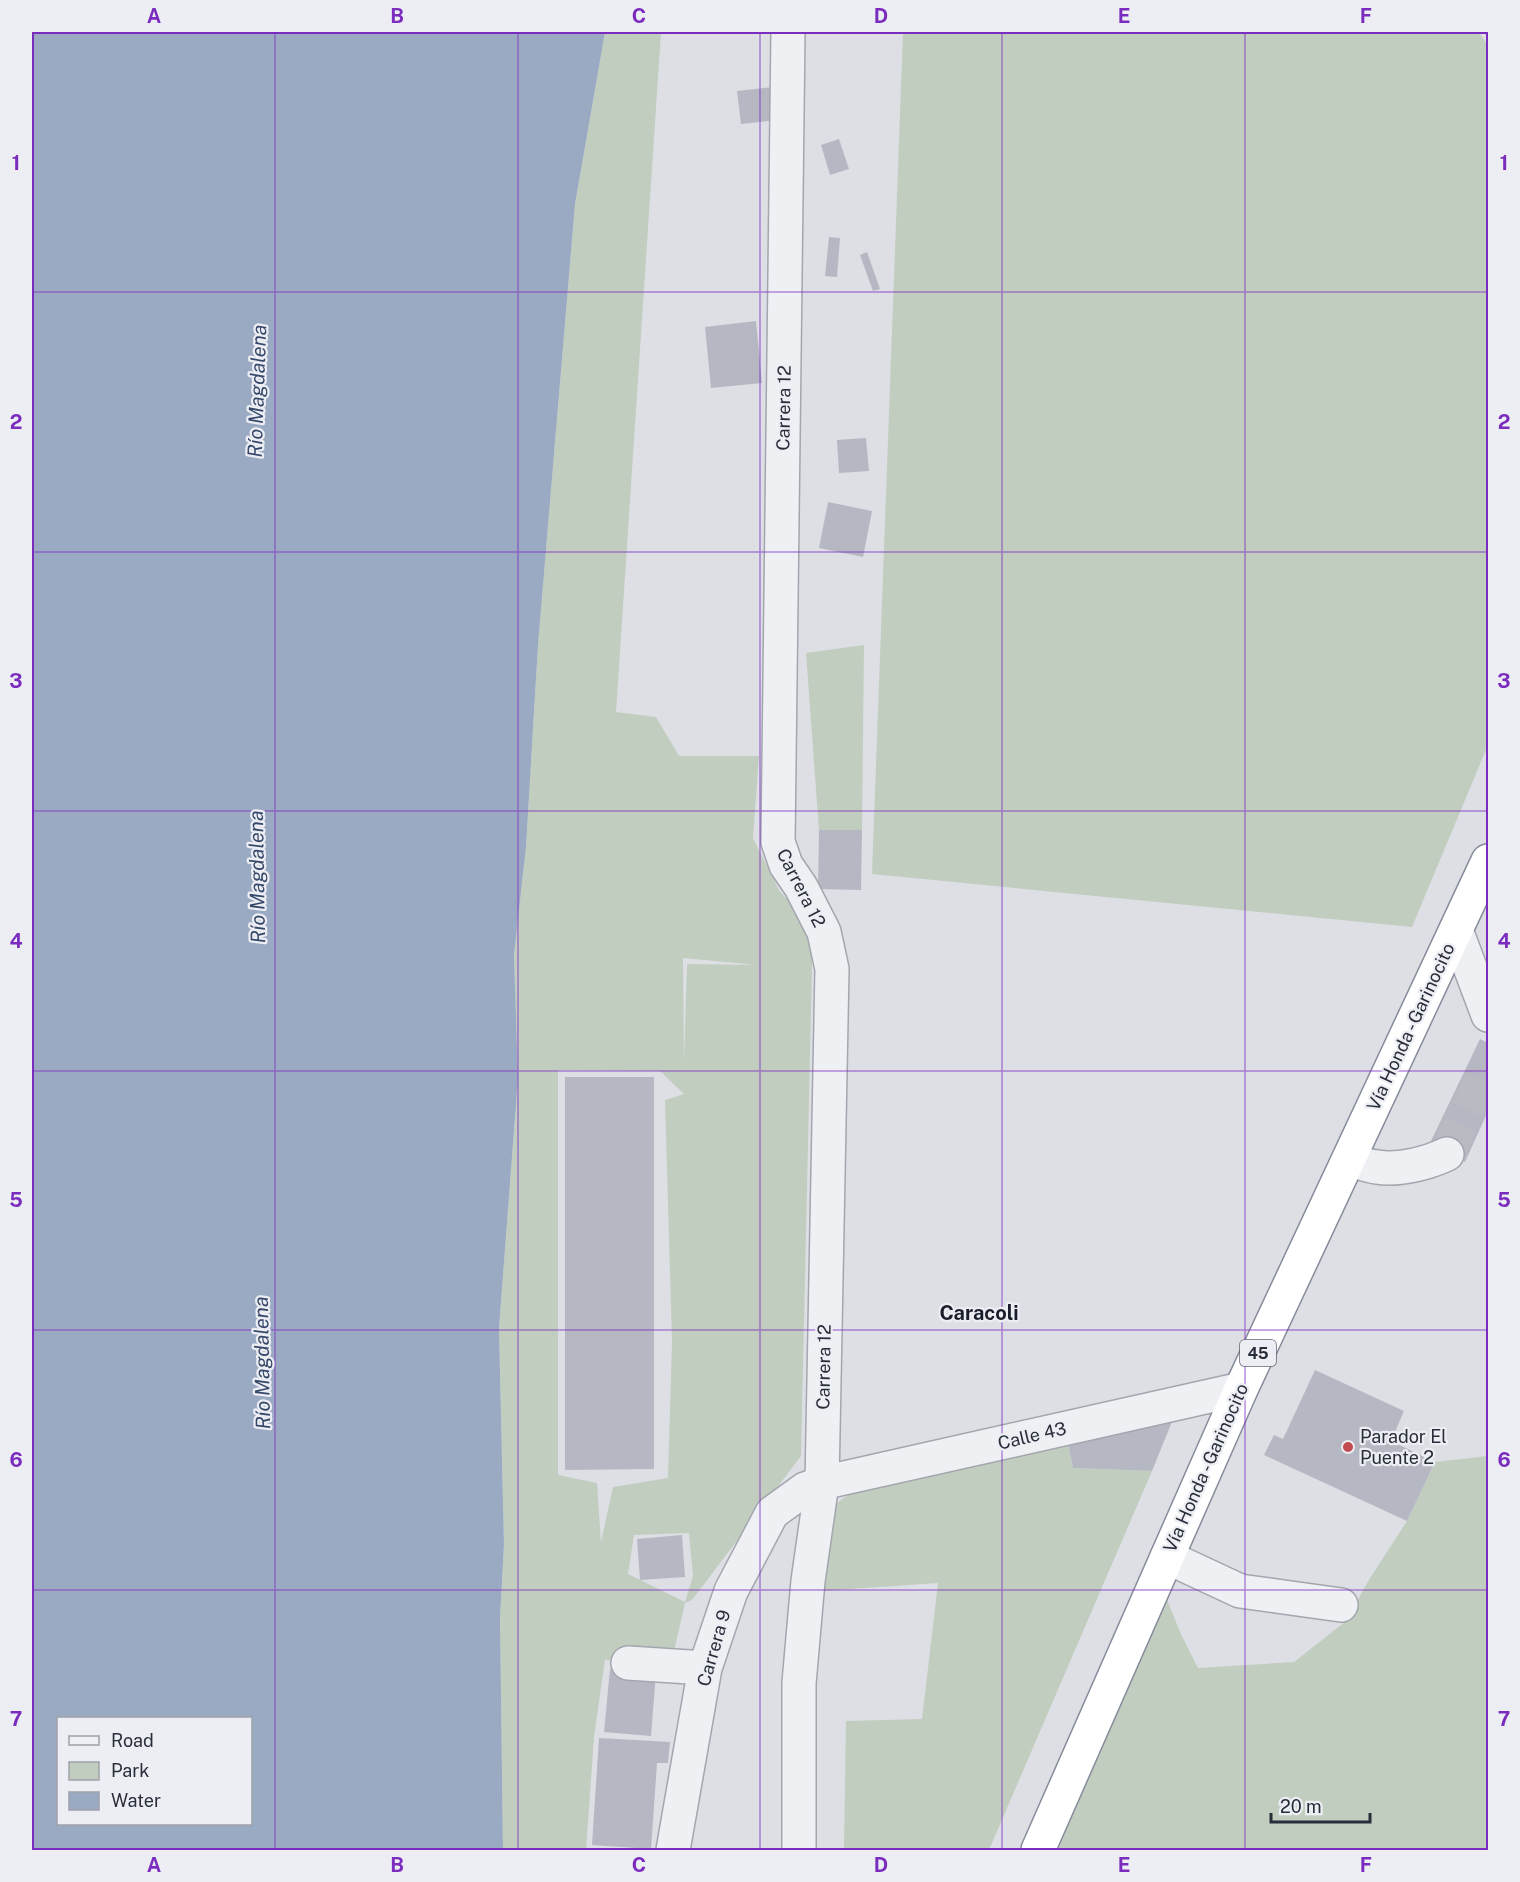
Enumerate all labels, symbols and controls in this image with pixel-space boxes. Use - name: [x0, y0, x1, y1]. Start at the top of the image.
- text: A: [147, 4, 161, 28]
- text: B: [390, 4, 404, 28]
- text: C: [632, 4, 646, 28]
- text: D: [874, 4, 888, 28]
- text: E: [1118, 4, 1130, 28]
- text: F: [1360, 4, 1372, 28]
- text: 1: [12, 151, 20, 175]
- text: 1: [1500, 151, 1508, 175]
- water label: Río Magdalena: [243, 324, 271, 458]
- street label: Carrera 12: [772, 365, 795, 451]
- text: 2: [10, 410, 22, 434]
- text: 2: [1498, 410, 1510, 434]
- text: 3: [9, 669, 23, 693]
- text: 3: [1497, 669, 1511, 693]
- water label: Río Magdalena: [244, 810, 270, 944]
- street label: Carrera 12: [773, 845, 830, 931]
- text: 4: [9, 929, 23, 953]
- text: 4: [1497, 929, 1511, 953]
- street label: Vía Honda - Garinocito: [1362, 940, 1459, 1114]
- text: 5: [9, 1188, 23, 1212]
- text: 5: [1497, 1188, 1511, 1212]
- water label: Río Magdalena: [249, 1296, 275, 1430]
- district label: Caracoli: [940, 1301, 1019, 1325]
- street label: Carrera 12: [812, 1324, 835, 1410]
- road number: 45: [1240, 1340, 1276, 1366]
- street label: Vía Honda - Garinocito: [1159, 1380, 1252, 1555]
- street label: Calle 43: [996, 1417, 1068, 1454]
- place label: Parador El Puente 2: [1360, 1426, 1447, 1468]
- marker: Parador El Puente 2: [1341, 1440, 1355, 1454]
- text: 6: [9, 1448, 23, 1472]
- text: 6: [1497, 1448, 1511, 1472]
- street label: Carrera 9: [693, 1607, 734, 1689]
- text: 7: [10, 1707, 22, 1731]
- text: 7: [1498, 1707, 1510, 1731]
- legend: [57, 1717, 252, 1825]
- text: Road: [111, 1730, 154, 1751]
- text: Park: [111, 1760, 149, 1781]
- scale bar: [1271, 1786, 1370, 1824]
- text: Water: [111, 1790, 161, 1811]
- text: 20 m: [1280, 1796, 1322, 1817]
- text: A: [147, 1853, 161, 1877]
- text: B: [390, 1853, 404, 1877]
- text: C: [632, 1853, 646, 1877]
- text: D: [874, 1853, 888, 1877]
- text: E: [1118, 1853, 1130, 1877]
- text: F: [1360, 1853, 1372, 1877]

